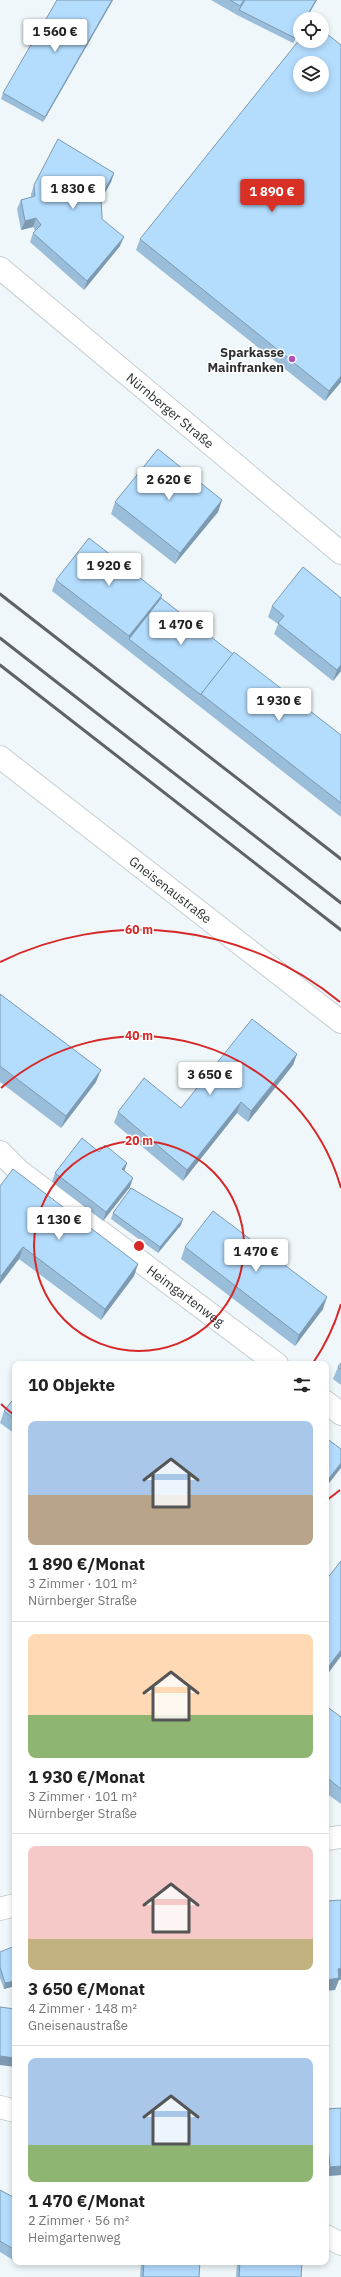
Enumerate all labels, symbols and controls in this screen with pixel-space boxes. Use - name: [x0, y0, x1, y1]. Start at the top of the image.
- map controls: [293, 12, 329, 92]
- button: locate: [293, 12, 329, 48]
- pin: 1 560 €: [18, 19, 92, 53]
- text: 1 560 €: [32, 23, 78, 40]
- button: layers: [293, 56, 329, 92]
- pin: 1 830 €: [36, 176, 110, 210]
- pin: 1 890 €: [235, 179, 309, 213]
- text: 1 830 €: [50, 180, 96, 197]
- text: 1 890 €: [249, 183, 295, 200]
- place label: Sparkasse Mainfranken: [207, 344, 284, 376]
- marker: Sparkasse Mainfranken: [287, 354, 297, 364]
- street label: Nürnberger Straße: [123, 369, 218, 452]
- pin: 2 620 €: [132, 467, 206, 501]
- text: 2 620 €: [146, 471, 192, 488]
- pin: 1 920 €: [72, 553, 146, 587]
- text: 1 920 €: [86, 557, 132, 574]
- pin: 1 470 €: [144, 612, 218, 646]
- text: 1 470 €: [158, 616, 204, 633]
- pin: 1 930 €: [242, 688, 316, 722]
- text: 1 930 €: [256, 692, 302, 709]
- street label: Gneisenaustraße: [126, 852, 215, 927]
- text: 60 m: [125, 922, 153, 937]
- text: 40 m: [125, 1028, 153, 1043]
- pin: 3 650 €: [173, 1062, 247, 1096]
- text: 3 650 €: [187, 1066, 233, 1083]
- text: 20 m: [125, 1133, 153, 1148]
- pin: 1 130 €: [22, 1207, 96, 1241]
- text: 1 130 €: [36, 1211, 82, 1228]
- centre of rings: [132, 1239, 146, 1253]
- pin: 1 470 €: [219, 1239, 293, 1273]
- text: 1 470 €: [233, 1243, 279, 1260]
- street label: Heimgartenweg: [144, 1261, 228, 1330]
- text: 10 Objekte: [28, 1374, 115, 1396]
- icon: filters: [291, 1374, 313, 1396]
- icon: home: [135, 1447, 207, 1519]
- text: 1 890 €/Monat: [28, 1553, 145, 1575]
- text: 3 Zimmer · 101 m²: [28, 1575, 137, 1592]
- text: Nürnberger Straße: [28, 1592, 137, 1609]
- icon: home: [135, 1660, 207, 1732]
- text: 1 930 €/Monat: [28, 1766, 145, 1788]
- text: 3 Zimmer · 101 m²: [28, 1788, 137, 1805]
- text: Nürnberger Straße: [28, 1805, 137, 1822]
- icon: home: [135, 1872, 207, 1944]
- text: 3 650 €/Monat: [28, 1978, 145, 2000]
- text: 4 Zimmer · 148 m²: [28, 2000, 137, 2017]
- text: Gneisenaustraße: [28, 2017, 128, 2034]
- icon: home: [135, 2084, 207, 2156]
- text: 1 470 €/Monat: [28, 2190, 145, 2212]
- text: 2 Zimmer · 56 m²: [28, 2212, 129, 2229]
- text: Heimgartenweg: [28, 2229, 120, 2246]

